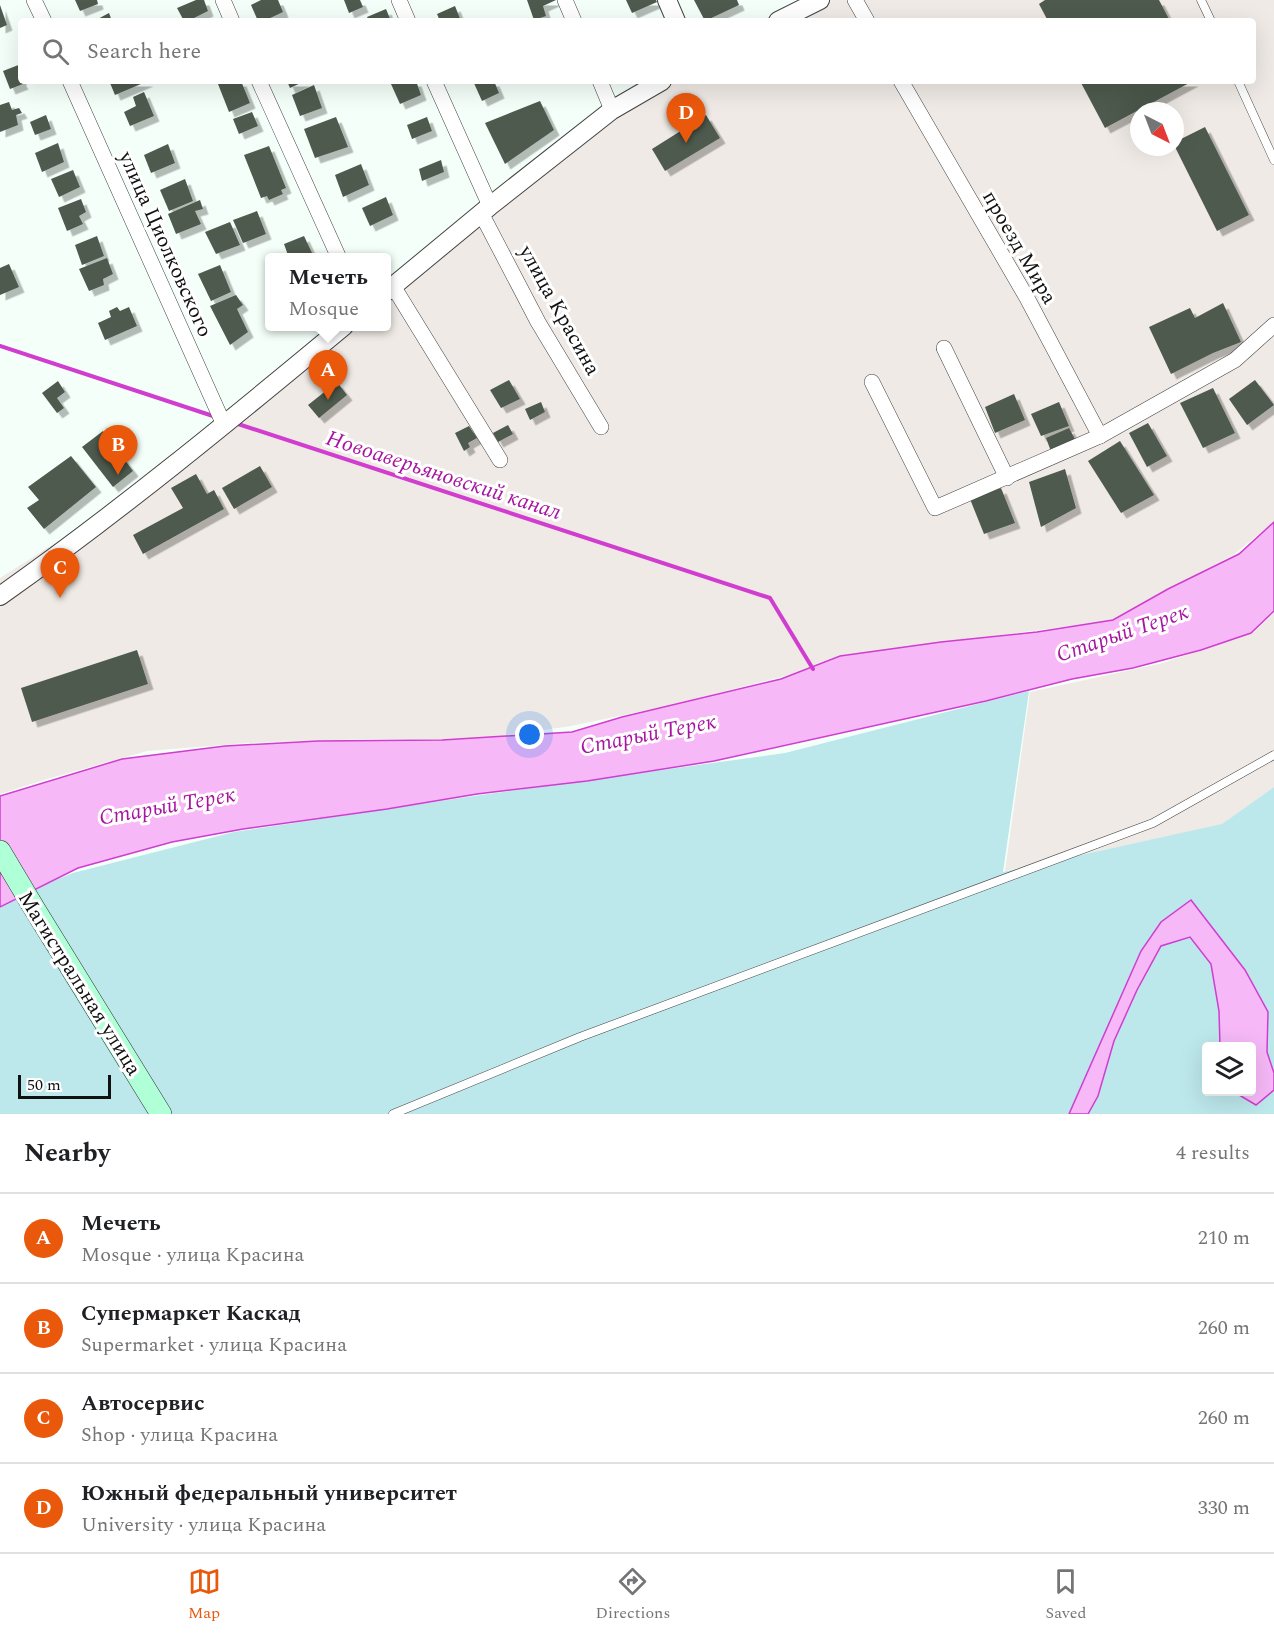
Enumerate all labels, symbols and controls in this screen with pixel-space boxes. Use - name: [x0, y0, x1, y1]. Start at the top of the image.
- search box: [18, 18, 1256, 84]
- icon: search: [39, 35, 72, 68]
- text: Search here: [87, 35, 201, 68]
- pin: D: [666, 94, 706, 143]
- north arrow: [1130, 102, 1184, 156]
- street label: улица Циолковского: [109, 146, 220, 342]
- street label: проезд Мира: [974, 185, 1065, 311]
- street label: улица Красина: [510, 239, 609, 382]
- popup: [265, 253, 391, 331]
- text: Мечеть: [288, 261, 368, 294]
- text: Mosque: [288, 294, 359, 324]
- pin: A: [308, 350, 348, 400]
- water label: Новоаверьяновский канал: [322, 422, 566, 529]
- pin: B: [98, 426, 138, 475]
- pin: C: [40, 548, 80, 598]
- water label: Старый Терек: [1052, 595, 1194, 672]
- water label: Старый Терек: [577, 705, 720, 764]
- your location: [515, 720, 544, 749]
- water label: Старый Терек: [96, 778, 239, 835]
- street label: Магистральная улица: [9, 885, 149, 1083]
- map controls: [1202, 1042, 1256, 1096]
- button: layers: [1202, 1042, 1256, 1096]
- scale bar: [18, 1072, 111, 1100]
- text: 50 m: [27, 1073, 61, 1097]
- text: Nearby: [24, 1133, 110, 1173]
- text: 4 results: [1176, 1138, 1250, 1168]
- text: Мечеть: [81, 1207, 161, 1240]
- text: A: [36, 1223, 51, 1253]
- text: 210 m: [1198, 1223, 1250, 1253]
- text: Mosque · улица Красина: [81, 1240, 304, 1270]
- text: Супермаркет Каскад: [81, 1297, 301, 1330]
- text: B: [36, 1313, 51, 1343]
- text: 260 m: [1198, 1313, 1250, 1343]
- text: Supermarket · улица Красина: [81, 1330, 347, 1360]
- text: Автосервис: [81, 1387, 205, 1420]
- text: C: [36, 1403, 51, 1433]
- text: 260 m: [1198, 1403, 1250, 1433]
- text: Shop · улица Красина: [81, 1420, 278, 1450]
- text: Южный федеральный университет: [81, 1477, 457, 1510]
- text: D: [35, 1493, 52, 1523]
- text: 330 m: [1198, 1493, 1250, 1523]
- text: University · улица Красина: [81, 1510, 326, 1540]
- tab: Map: [188, 1565, 221, 1625]
- tab: Directions: [596, 1565, 670, 1625]
- tab: Saved: [1045, 1565, 1086, 1625]

